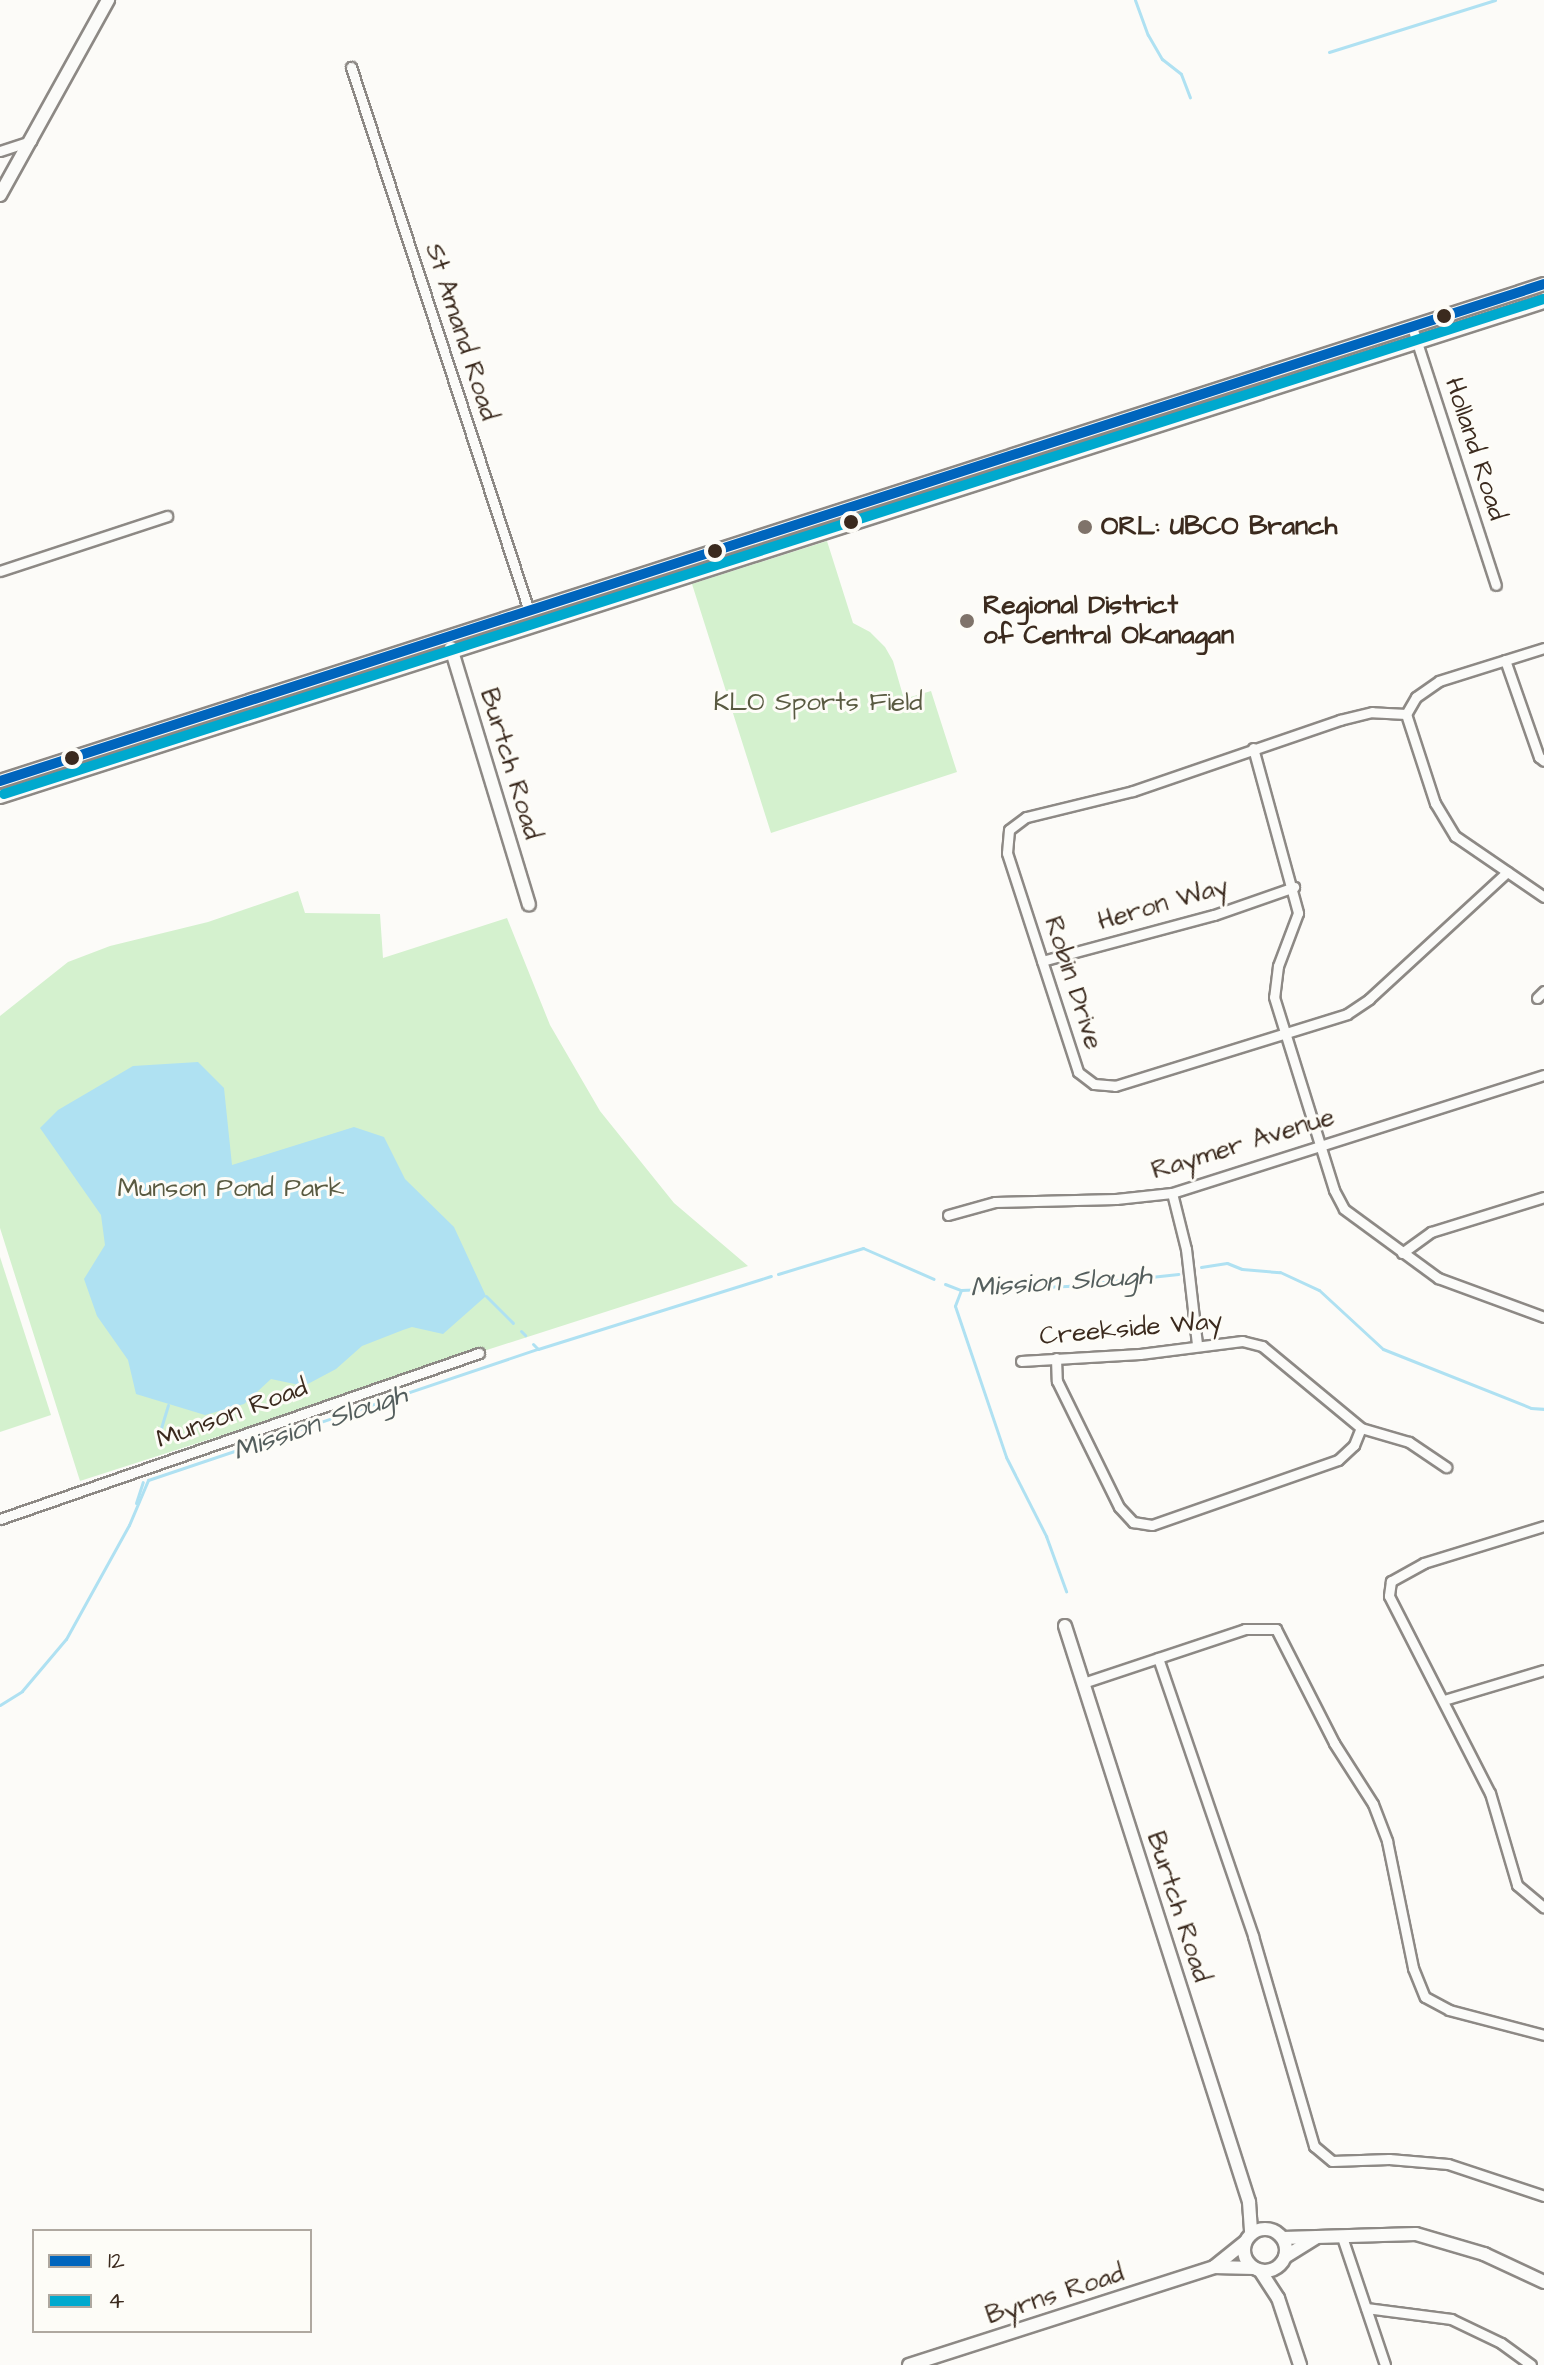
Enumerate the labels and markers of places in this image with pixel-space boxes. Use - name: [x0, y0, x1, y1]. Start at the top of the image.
- unlabelled marker: [1436, 308, 1452, 324]
- place label: ORL: UBCO Branch: [1101, 511, 1337, 543]
- unlabelled marker: [843, 514, 859, 530]
- marker: ORL: UBCO Branch: [1076, 518, 1094, 536]
- unlabelled marker: [707, 543, 723, 559]
- place label: Regional District of Central Okanagan: [983, 590, 1234, 652]
- marker: Regional District of Central Okanagan: [958, 612, 976, 630]
- unlabelled marker: [64, 750, 80, 766]

